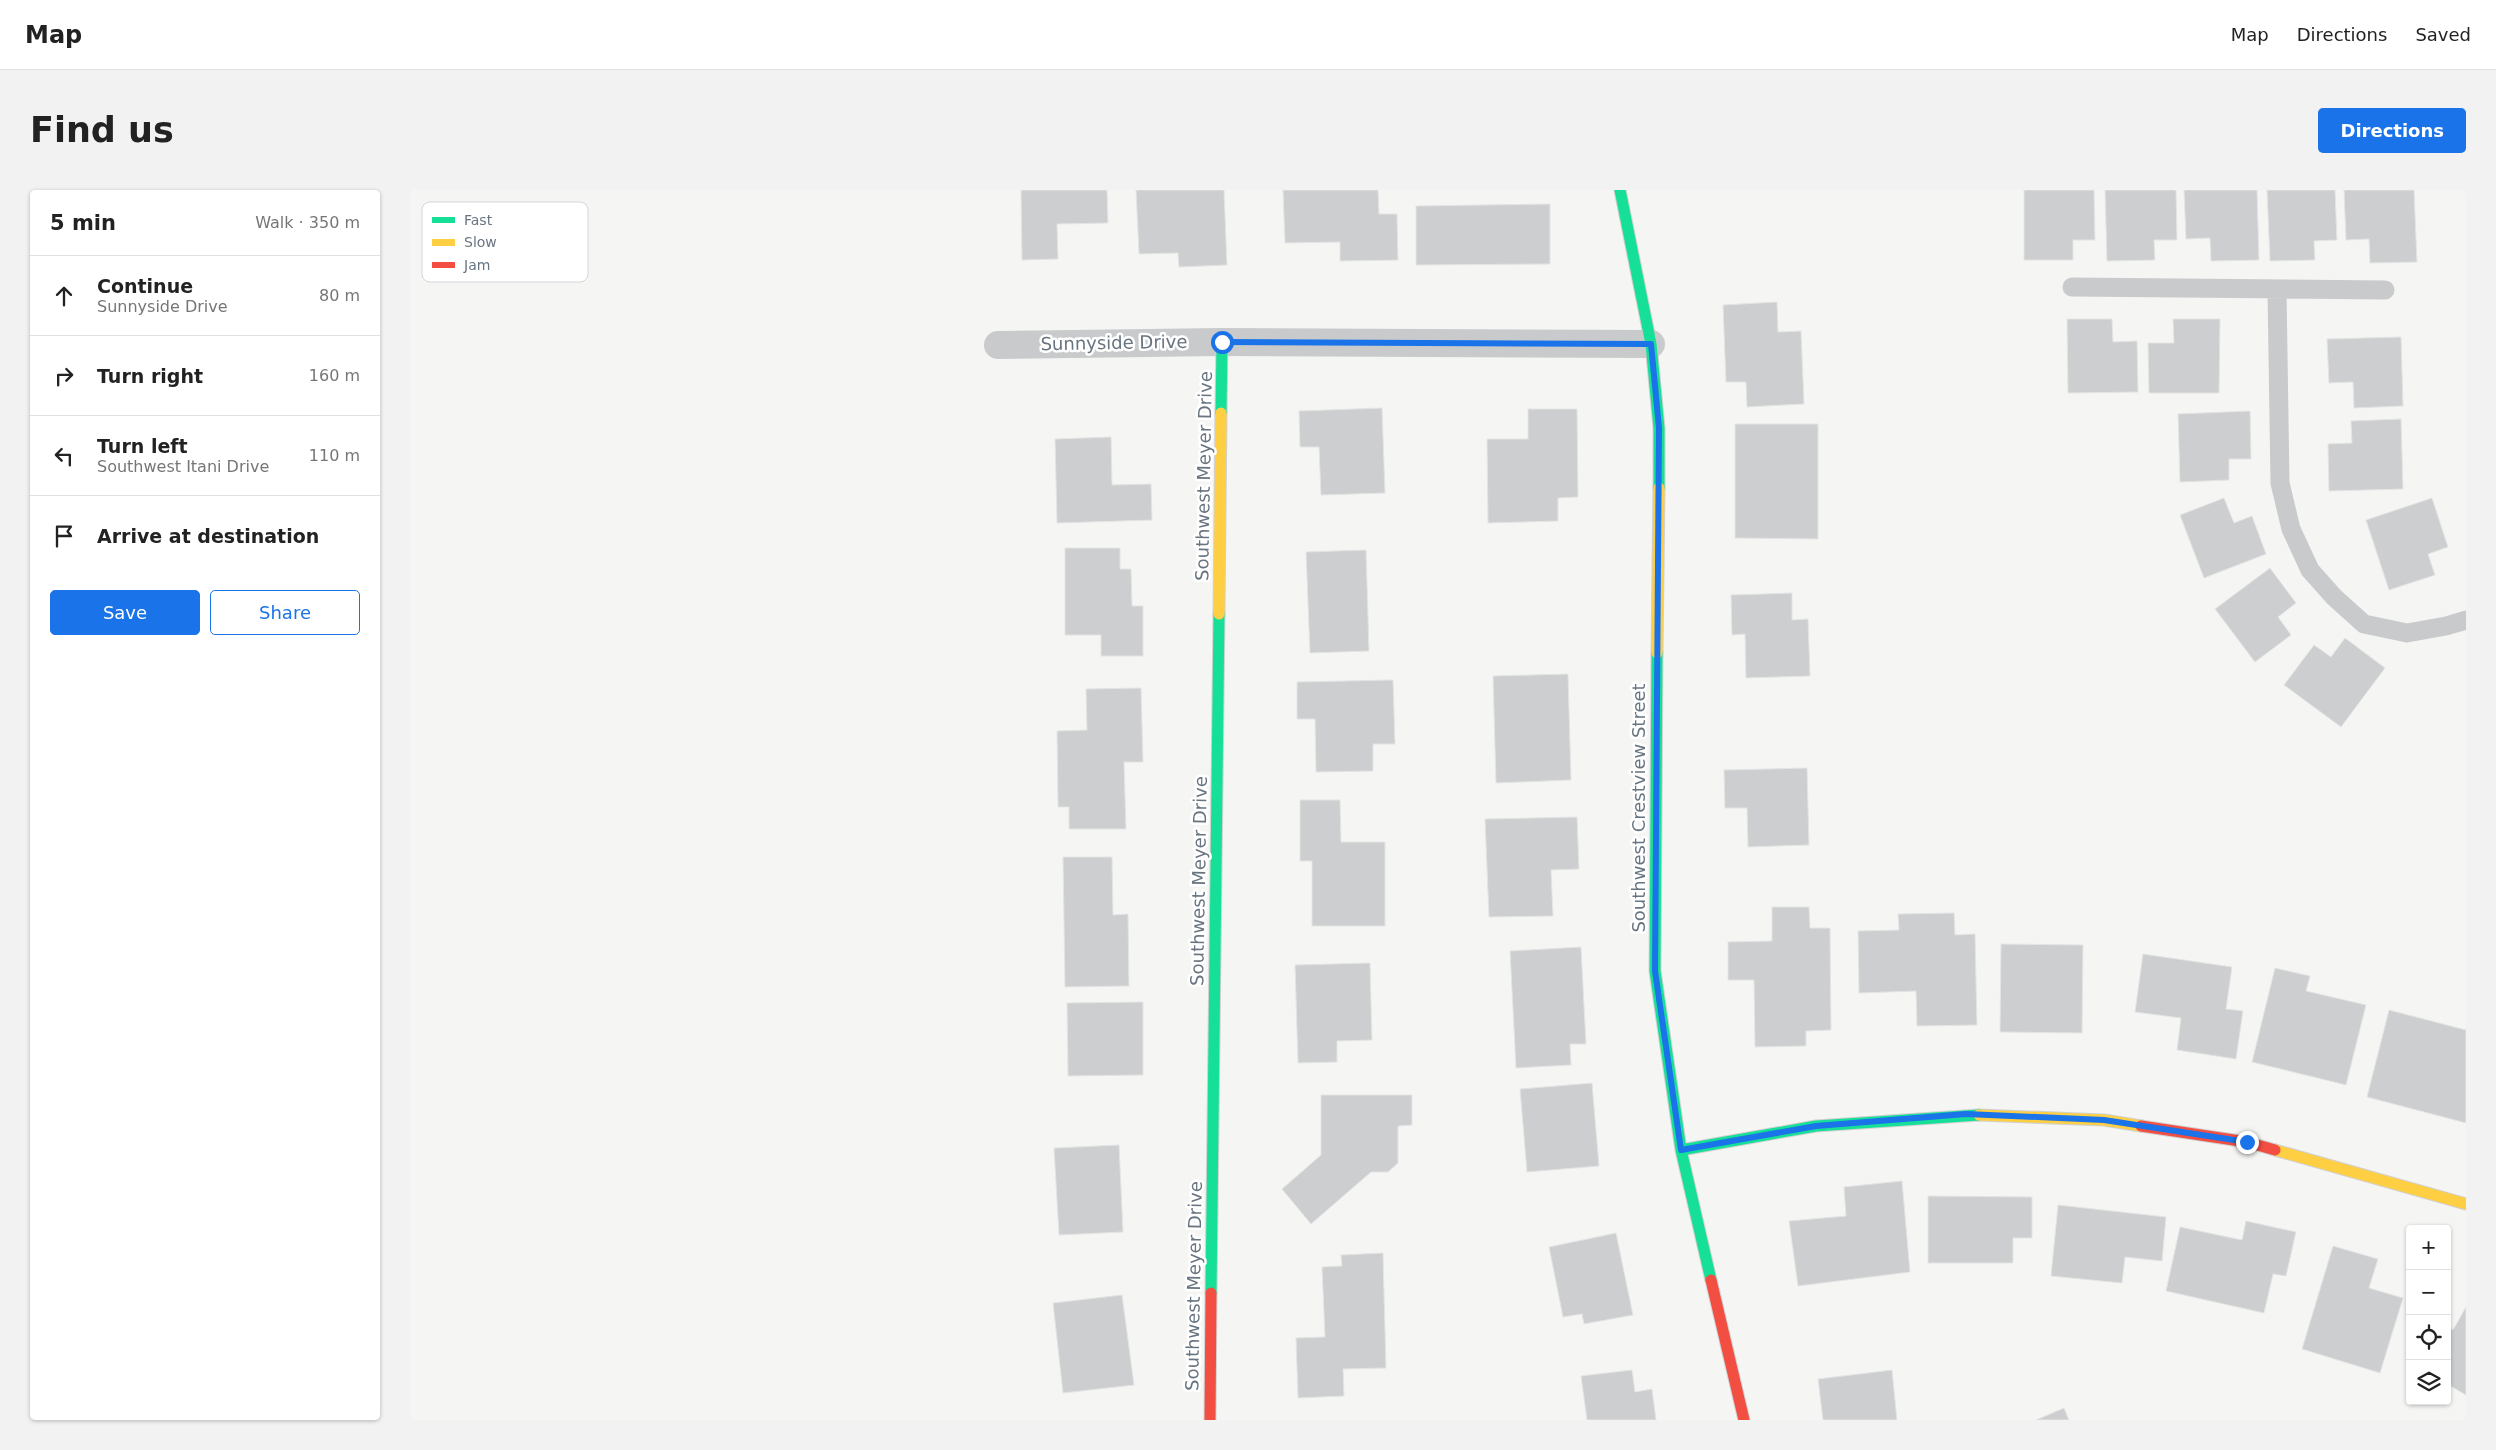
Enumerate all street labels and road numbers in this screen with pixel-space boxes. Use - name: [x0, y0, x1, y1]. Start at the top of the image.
- street label: Sunnyside Drive: [1040, 331, 1188, 354]
- street label: Southwest Meyer Drive: [1191, 371, 1216, 581]
- street label: Southwest Crestview Street: [1628, 683, 1649, 933]
- street label: Southwest Meyer Drive: [1186, 776, 1211, 986]
- street label: Southwest Meyer Drive: [1181, 1181, 1206, 1391]

